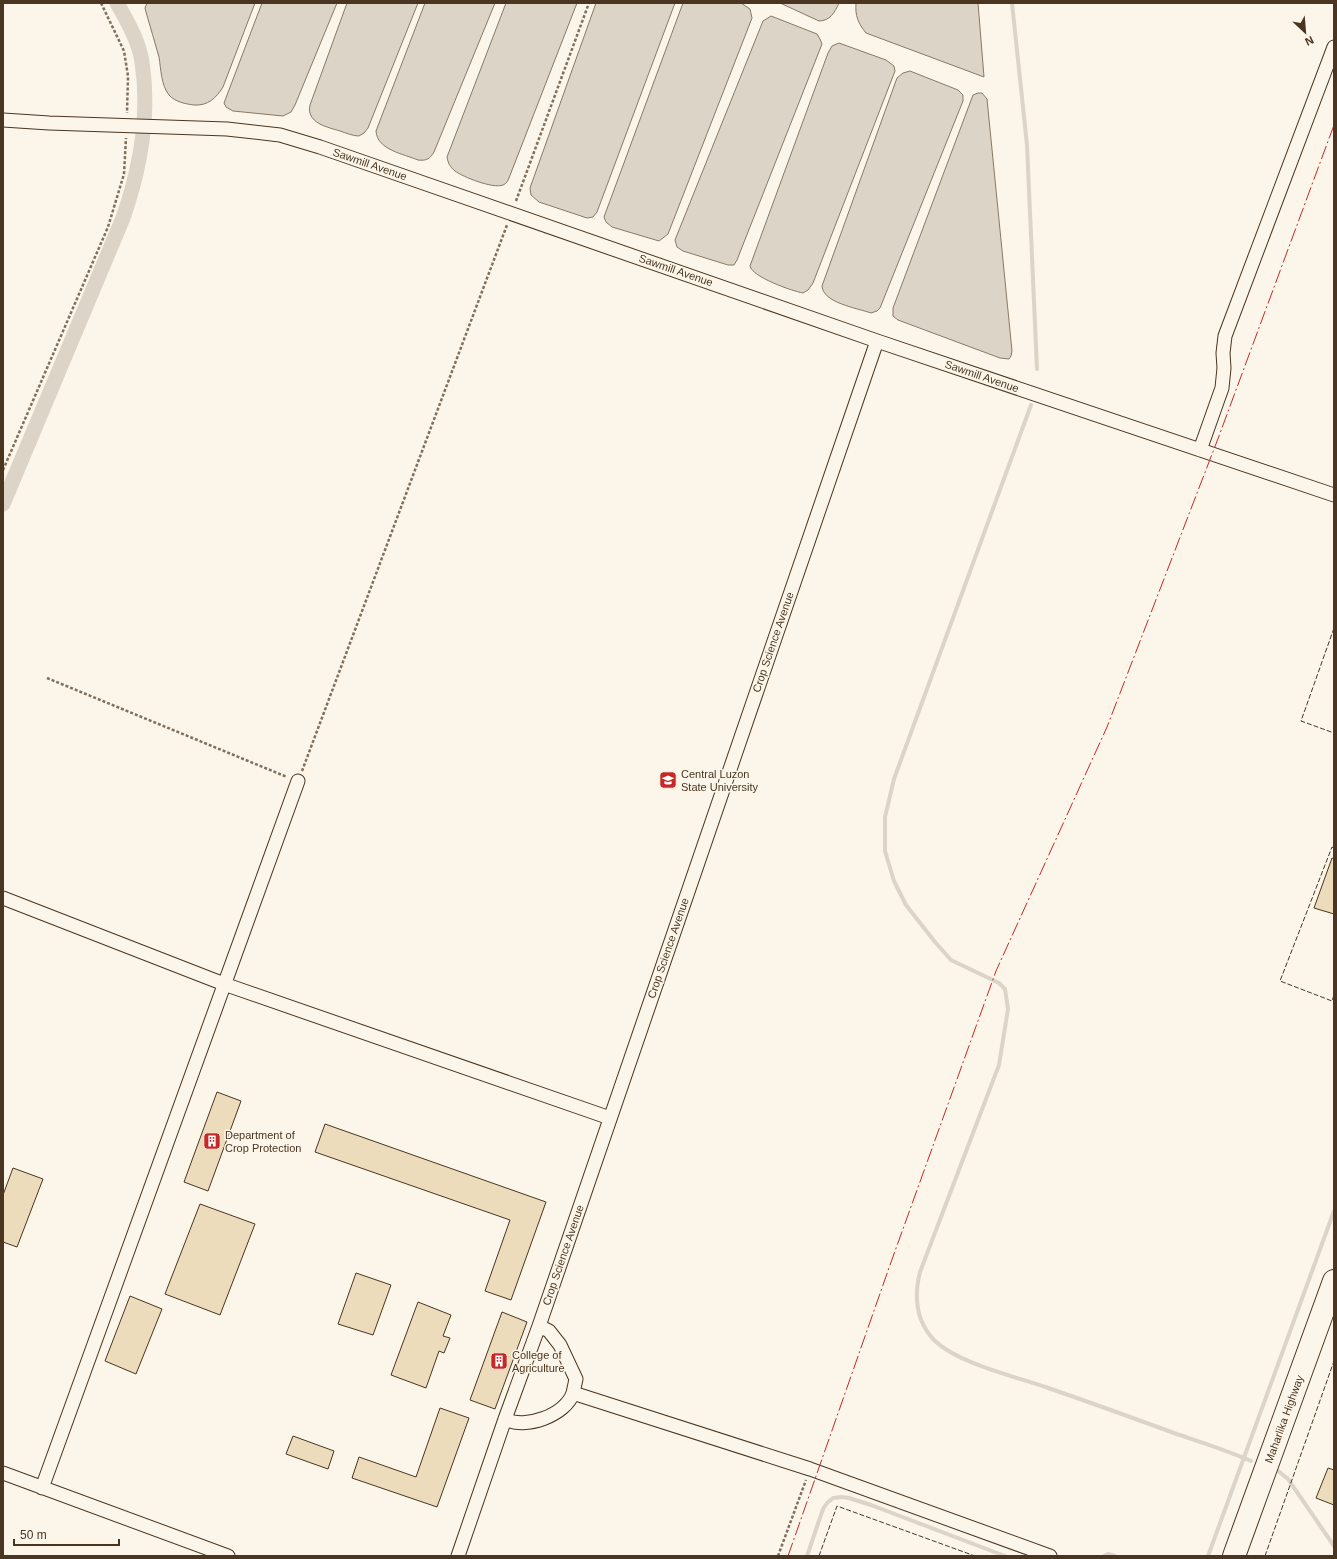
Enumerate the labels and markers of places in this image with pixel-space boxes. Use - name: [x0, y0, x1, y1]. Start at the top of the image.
- place label: Central Luzon State University: [681, 768, 759, 793]
- school or university icon: Central Luzon State University: [658, 770, 678, 790]
- place label: Department of Crop Protection: [225, 1129, 301, 1154]
- building icon: Department of Crop Protection: [202, 1131, 222, 1151]
- place label: College of Agriculture: [512, 1349, 565, 1374]
- building icon: College of Agriculture: [489, 1351, 509, 1371]

